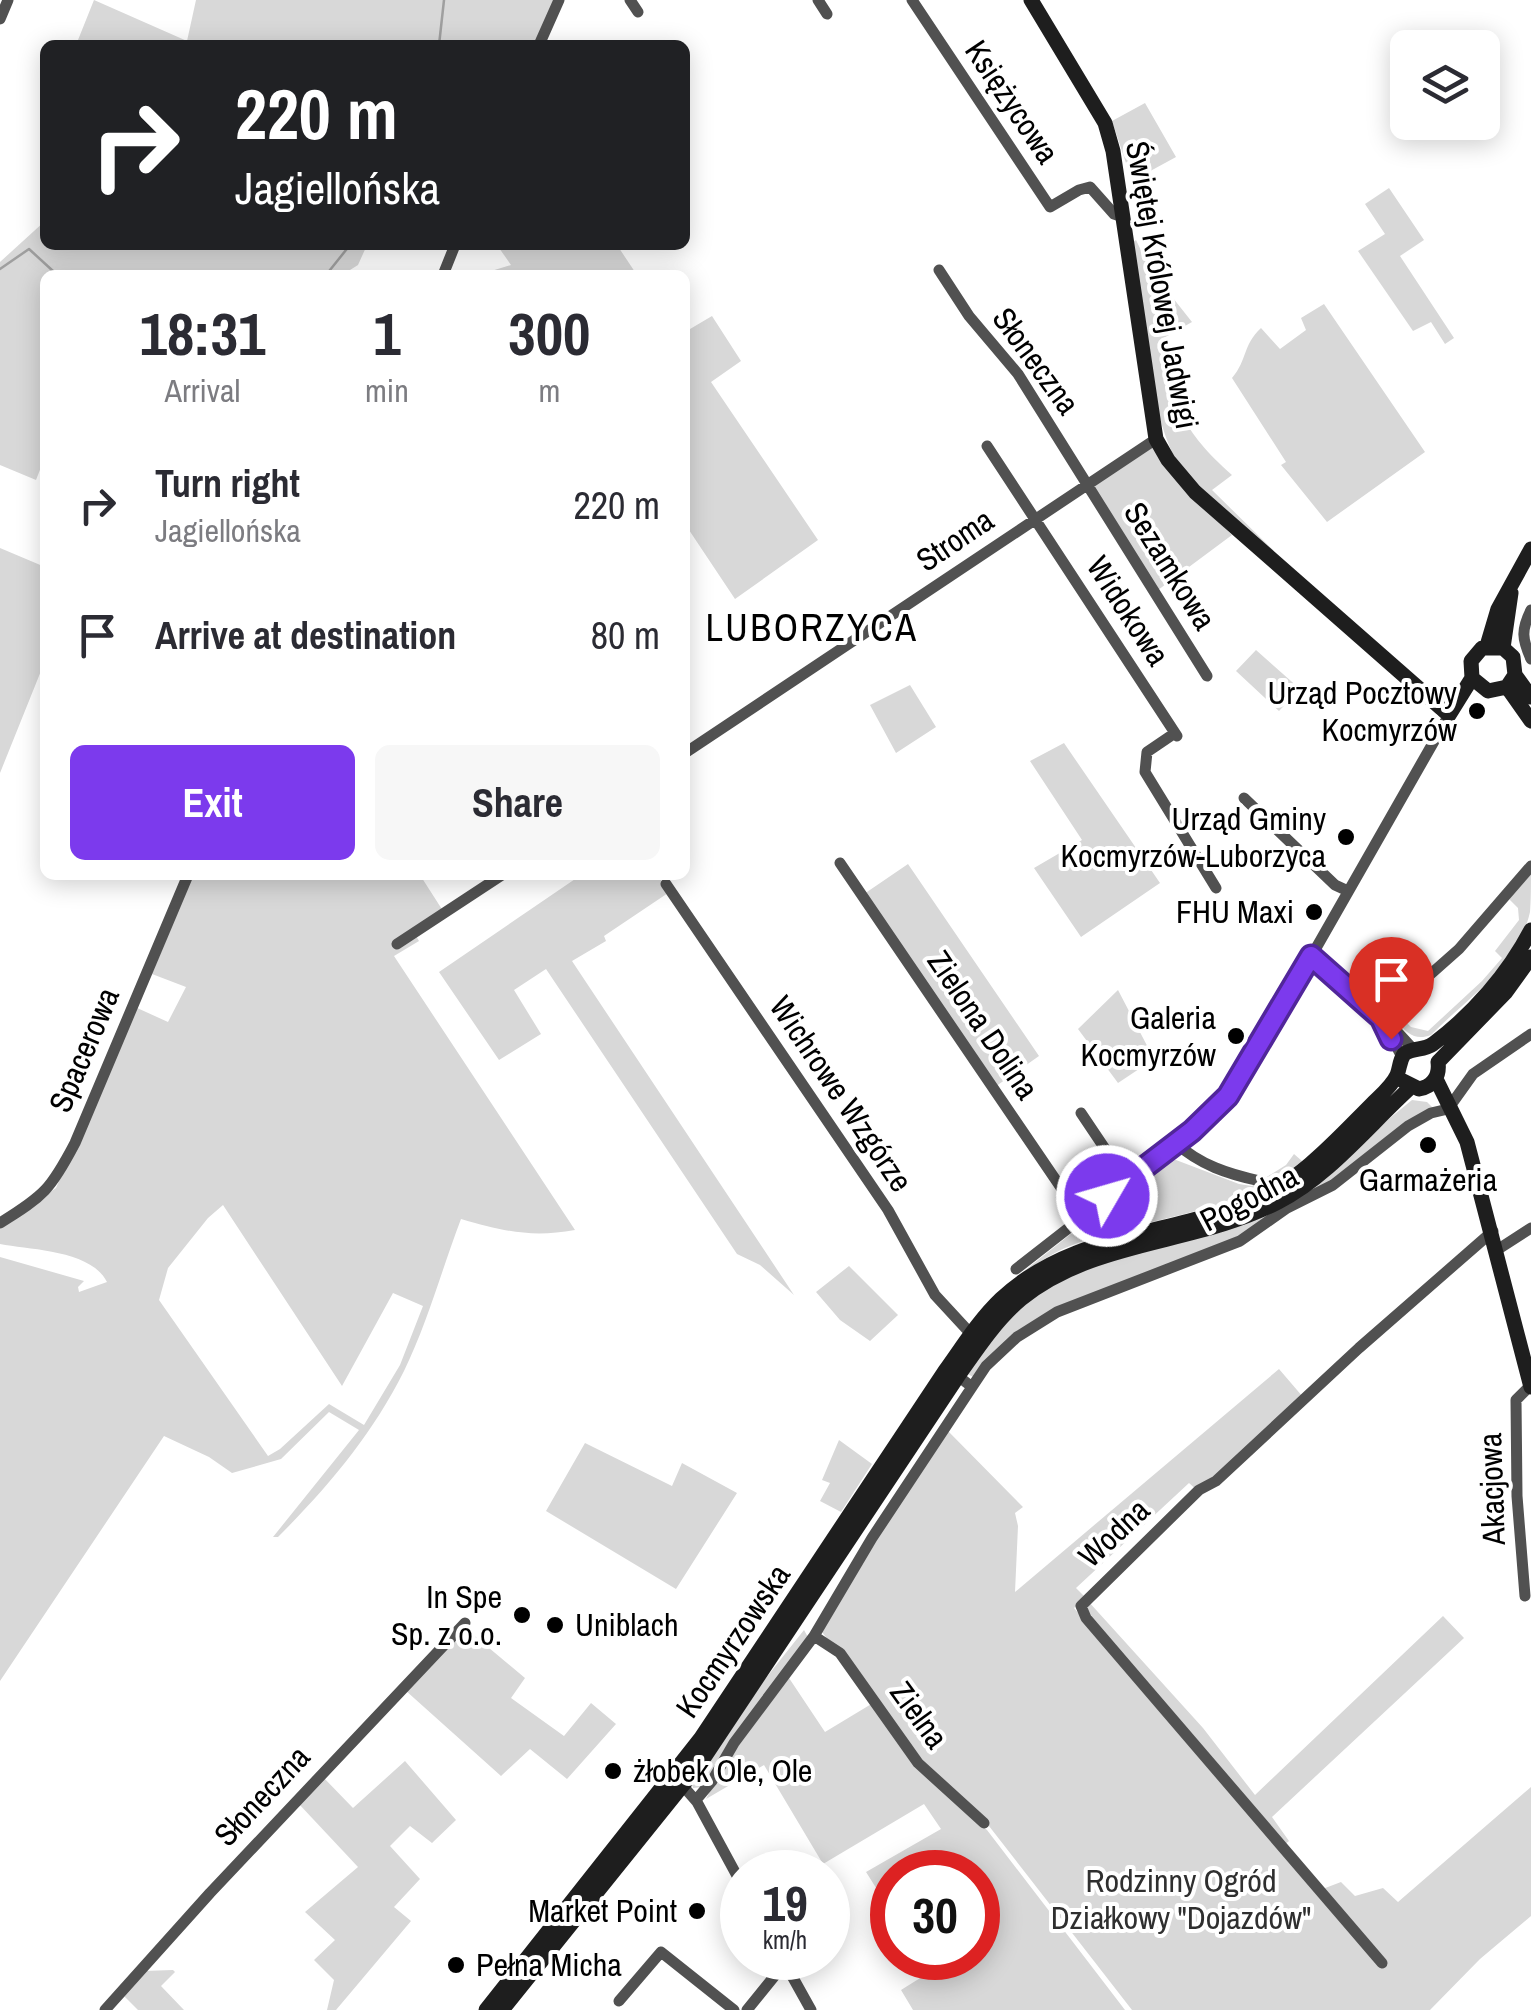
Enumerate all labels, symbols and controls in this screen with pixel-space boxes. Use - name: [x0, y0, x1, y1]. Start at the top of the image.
- map controls: [1390, 30, 1500, 140]
- button: layers: [1390, 30, 1500, 140]
- street label: Księżycowa: [955, 32, 1070, 172]
- text: 220 m: [235, 67, 398, 161]
- icon: right: [70, 80, 200, 210]
- street label: Świętej Królowej Jadwigi: [1116, 138, 1209, 432]
- text: Jagiellońska: [235, 157, 440, 218]
- text: 18:31: [140, 293, 265, 374]
- text: 1: [373, 293, 401, 374]
- text: 300: [508, 293, 590, 374]
- street label: Słoneczna: [983, 299, 1090, 423]
- text: Arrival: [165, 369, 240, 412]
- text: min: [365, 369, 409, 412]
- text: m: [538, 369, 560, 412]
- text: Turn right: [155, 458, 300, 509]
- icon: right: [70, 478, 125, 533]
- text: 220 m: [573, 480, 660, 531]
- street label: Sezamkowa: [1114, 494, 1227, 638]
- street label: Stroma: [908, 498, 1002, 581]
- text: Jagiellońska: [155, 509, 301, 552]
- street label: Widokowa: [1077, 548, 1180, 674]
- district label: LUBORZYCA: [706, 602, 918, 653]
- icon: arrive: [70, 608, 125, 663]
- text: Arrive at destination: [155, 610, 456, 661]
- text: 80 m: [591, 610, 660, 661]
- place label: Urząd Pocztowy Kocmyrzów: [1267, 671, 1457, 751]
- marker: Urząd Pocztowy Kocmyrzów: [1466, 700, 1488, 722]
- button: Exit: [70, 745, 355, 860]
- button: Share: [375, 745, 660, 860]
- place label: Urząd Gminy Kocmyrzów-Luborzyca: [1061, 797, 1326, 877]
- marker: Urząd Gminy Kocmyrzów-Luborzyca: [1335, 826, 1357, 848]
- place label: FHU Maxi: [1176, 890, 1294, 933]
- marker: FHU Maxi: [1303, 901, 1325, 923]
- pin: [1349, 937, 1434, 1040]
- street label: Zielona Dolina: [918, 942, 1049, 1108]
- icon: arrive: [1364, 952, 1419, 1007]
- street label: Spacerowa: [38, 981, 129, 1119]
- street label: Wichrowe Wzgórze: [760, 987, 923, 1200]
- place label: Galeria Kocmyrzów: [1080, 996, 1216, 1076]
- marker: Galeria Kocmyrzów: [1225, 1025, 1247, 1047]
- marker: Garmażeria: [1417, 1134, 1439, 1156]
- position arrow: [1055, 1144, 1159, 1248]
- street label: Pogodna: [1192, 1154, 1306, 1241]
- place label: Garmażeria: [1359, 1158, 1498, 1201]
- street label: Akacjowa: [1468, 1432, 1515, 1547]
- street label: Wodna: [1069, 1488, 1159, 1577]
- street label: Kocmyrzowska: [665, 1555, 800, 1726]
- place label: In Spe Sp. z o.o.: [391, 1575, 502, 1655]
- place label: Uniblach: [575, 1603, 679, 1646]
- marker: In Spe Sp. z o.o.: [511, 1604, 533, 1626]
- marker: Uniblach: [544, 1614, 566, 1636]
- street label: Zielna: [881, 1673, 958, 1757]
- street label: Słoneczna: [204, 1736, 319, 1855]
- place label: żłobek Ole, Ole: [633, 1749, 812, 1792]
- marker: żłobek Ole, Ole: [602, 1760, 624, 1782]
- speed limit sign: 30: [870, 1850, 1000, 1980]
- park label: Rodzinny Ogród Działkowy "Dojazdów": [1051, 1859, 1311, 1939]
- text: 19: [762, 1869, 808, 1937]
- place label: Market Point: [528, 1889, 677, 1932]
- marker: Market Point: [686, 1900, 708, 1922]
- text: km/h: [763, 1923, 807, 1957]
- place label: Pełna Micha: [476, 1943, 622, 1986]
- marker: Pełna Micha: [445, 1954, 467, 1976]

